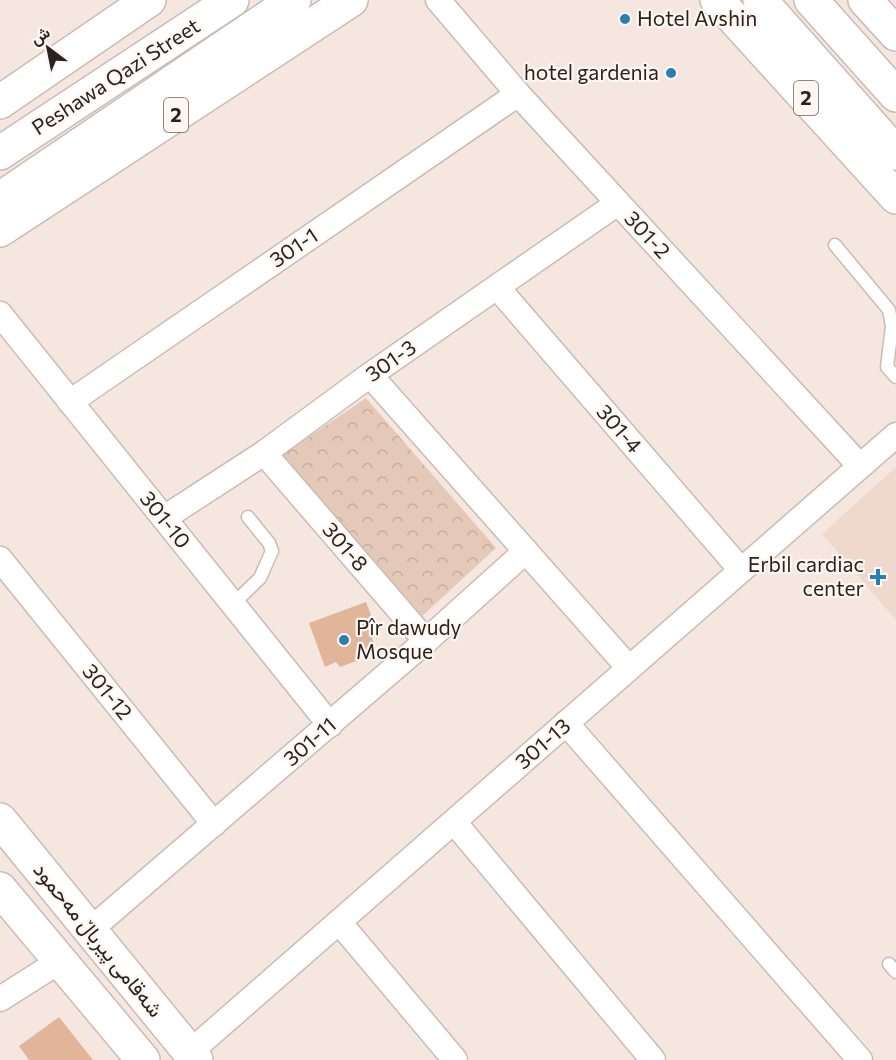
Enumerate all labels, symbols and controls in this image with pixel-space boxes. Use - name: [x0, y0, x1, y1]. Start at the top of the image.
- place label: Hotel Avshin: [637, 5, 757, 30]
- street label: Peshawa Qazi Street: [27, 12, 204, 139]
- marker: Hotel Avshin: [618, 12, 632, 26]
- north arrow: [18, 18, 78, 78]
- text: ش: [27, 22, 54, 49]
- place label: hotel gardenia: [524, 59, 659, 84]
- marker: hotel gardenia: [664, 66, 678, 80]
- road number: 2: [794, 81, 818, 115]
- road number: 2: [164, 98, 188, 132]
- street label: 301-2: [620, 205, 676, 263]
- street label: 301-1: [264, 222, 322, 272]
- street label: 301-3: [360, 334, 420, 386]
- street label: 301-4: [592, 399, 648, 458]
- street label: 301-10: [136, 485, 197, 553]
- street label: 301-8: [318, 517, 374, 575]
- place label: Erbil cardiac center: [748, 551, 864, 600]
- marker: Erbil cardiac center: [869, 568, 887, 586]
- place label: Pîr dawudy Mosque: [356, 614, 462, 663]
- marker: Pîr dawudy Mosque: [337, 633, 351, 647]
- street label: 301-12: [78, 658, 138, 724]
- street label: 301-11: [278, 711, 340, 770]
- street label: 301-13: [509, 712, 575, 773]
- street label: شەقامی پیرباڵ مەحمود: [27, 857, 169, 1023]

